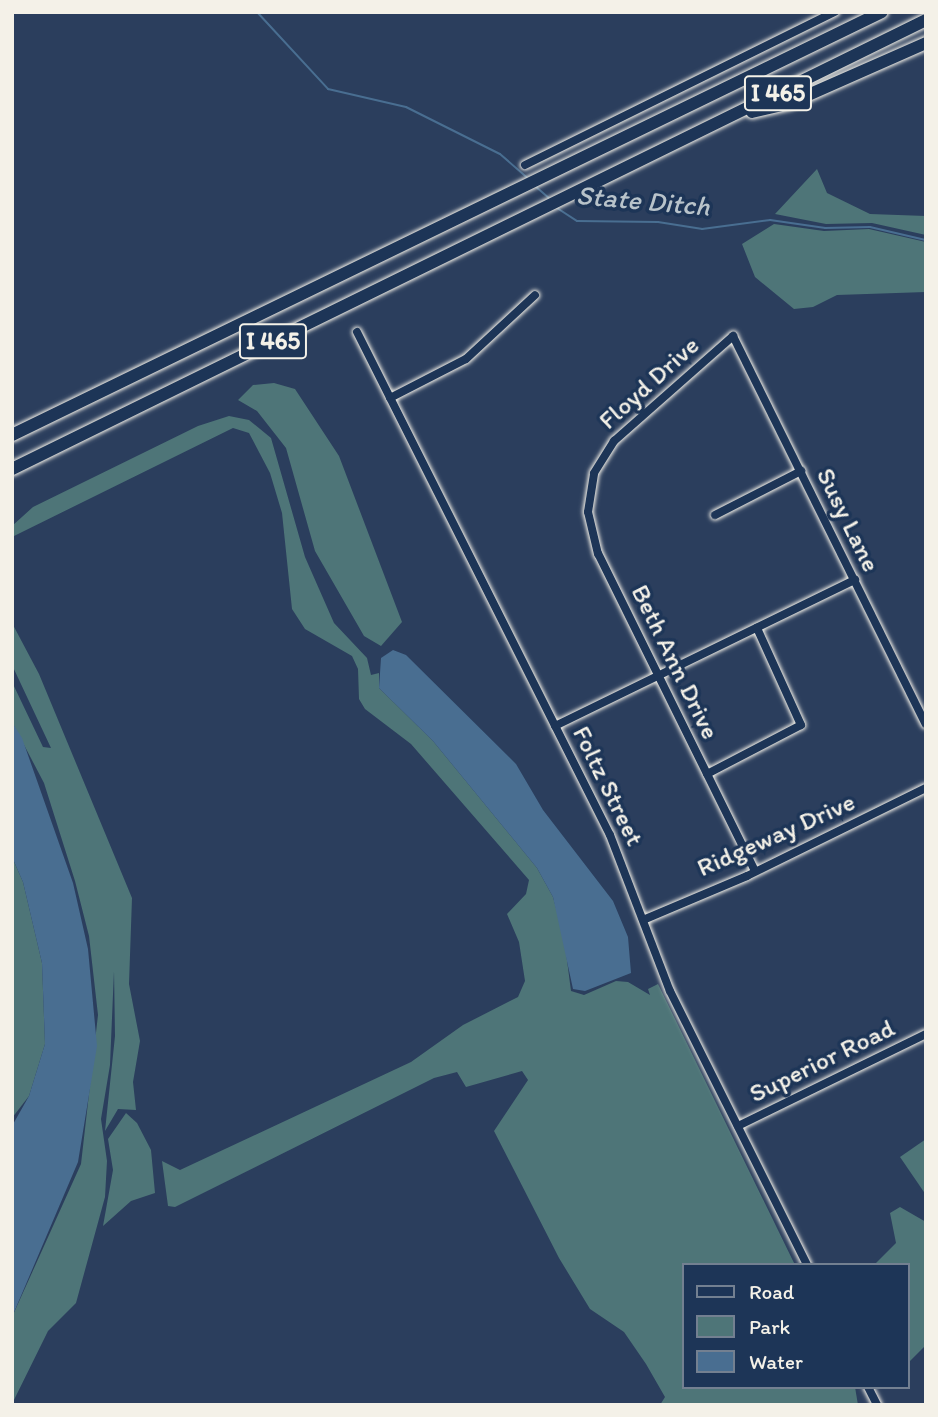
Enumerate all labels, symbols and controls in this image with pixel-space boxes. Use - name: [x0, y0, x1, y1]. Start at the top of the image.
- road number: I 465: [743, 72, 813, 114]
- water label: State Ditch: [574, 177, 712, 223]
- road number: I 465: [238, 320, 308, 362]
- street label: Floyd Drive: [592, 330, 706, 436]
- street label: Susy Lane: [809, 463, 887, 577]
- street label: Beth Ann Drive: [624, 580, 726, 744]
- street label: Foltz Street: [566, 721, 650, 851]
- street label: Ridgeway Drive: [692, 786, 860, 884]
- street label: Superior Road: [745, 1013, 899, 1109]
- legend: [682, 1263, 910, 1389]
- text: Road: [749, 1279, 794, 1304]
- text: Park: [749, 1314, 790, 1339]
- text: Water: [749, 1349, 803, 1374]

